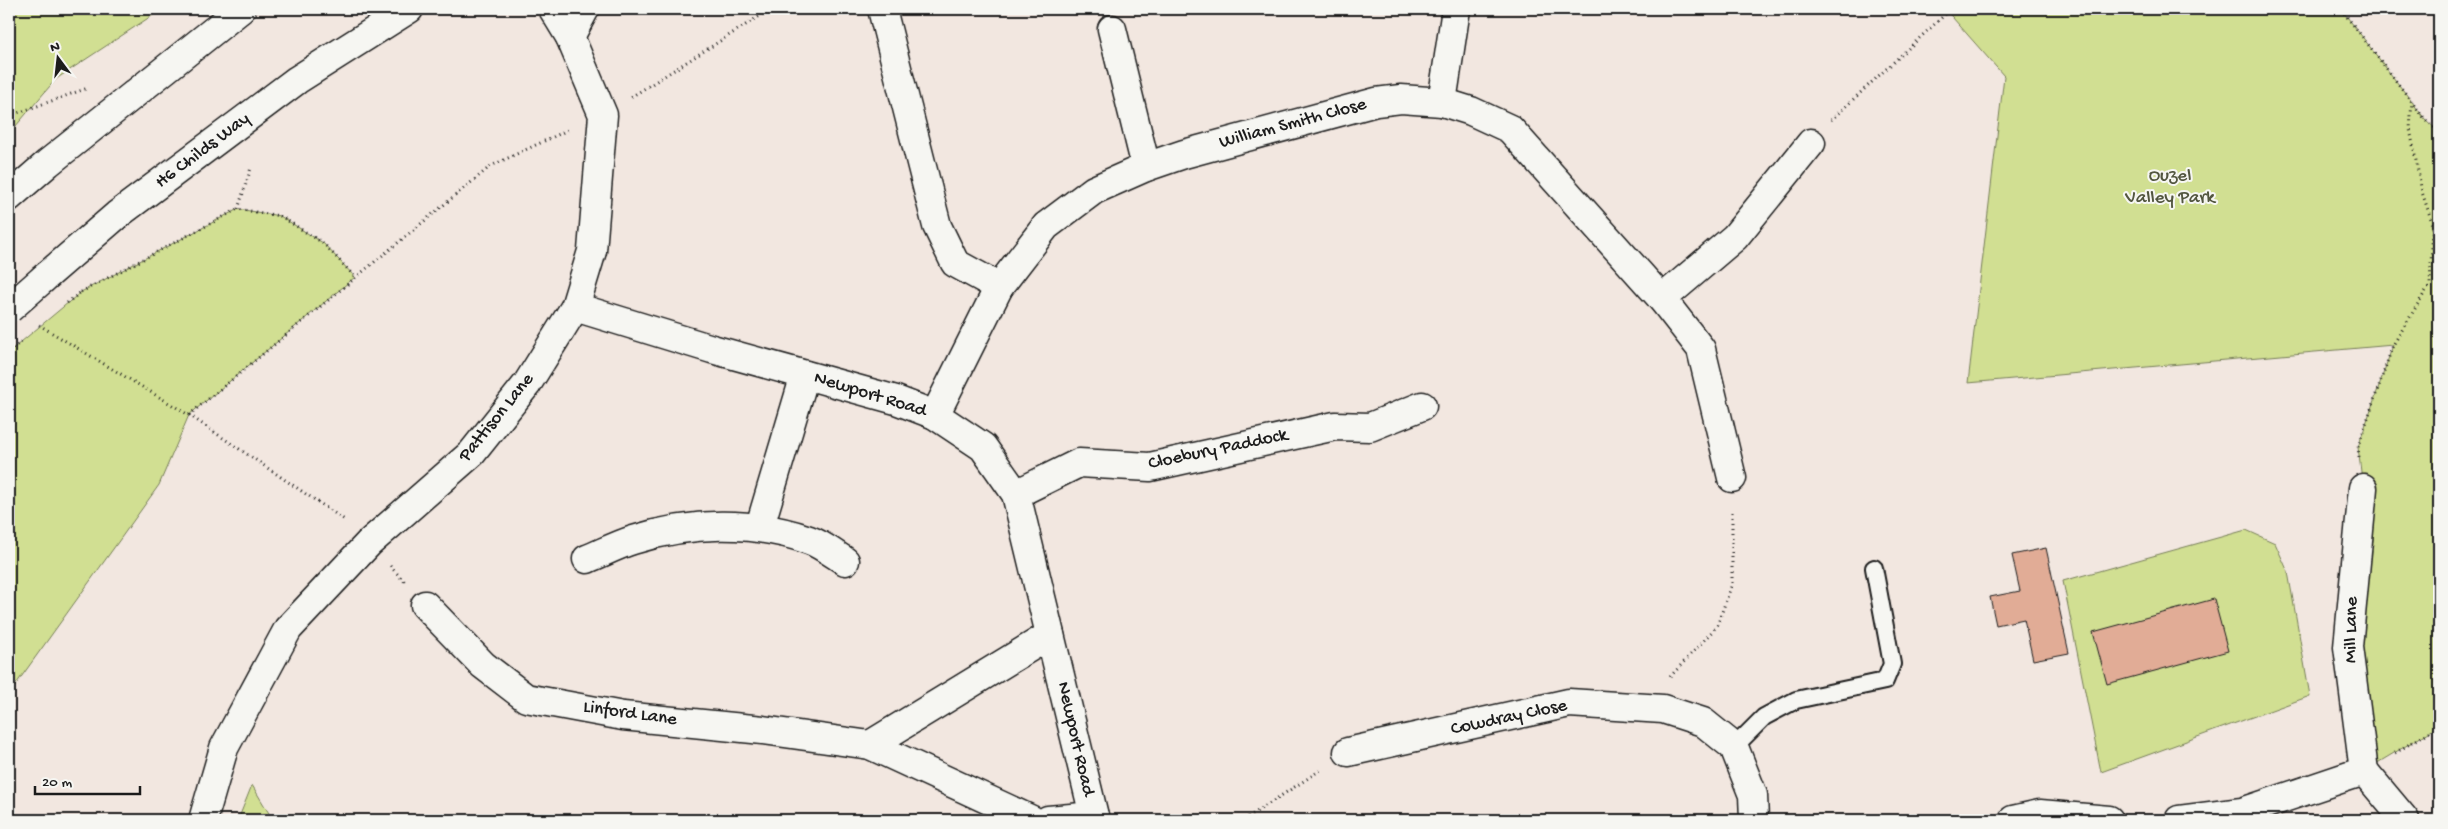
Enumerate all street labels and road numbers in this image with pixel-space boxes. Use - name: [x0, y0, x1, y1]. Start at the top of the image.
- street label: William Smith Close: [1217, 93, 1369, 155]
- street label: H6 Childs Way: [151, 108, 255, 194]
- street label: Newport Road: [811, 367, 931, 424]
- street label: Pattison Lane: [454, 369, 540, 468]
- street label: Cloebury Paddock: [1146, 424, 1291, 476]
- street label: Mill Lane: [2340, 596, 2364, 663]
- street label: Newport Road: [1051, 680, 1100, 800]
- street label: Cowdray Close: [1449, 694, 1569, 742]
- street label: Linford Lane: [582, 696, 679, 732]

